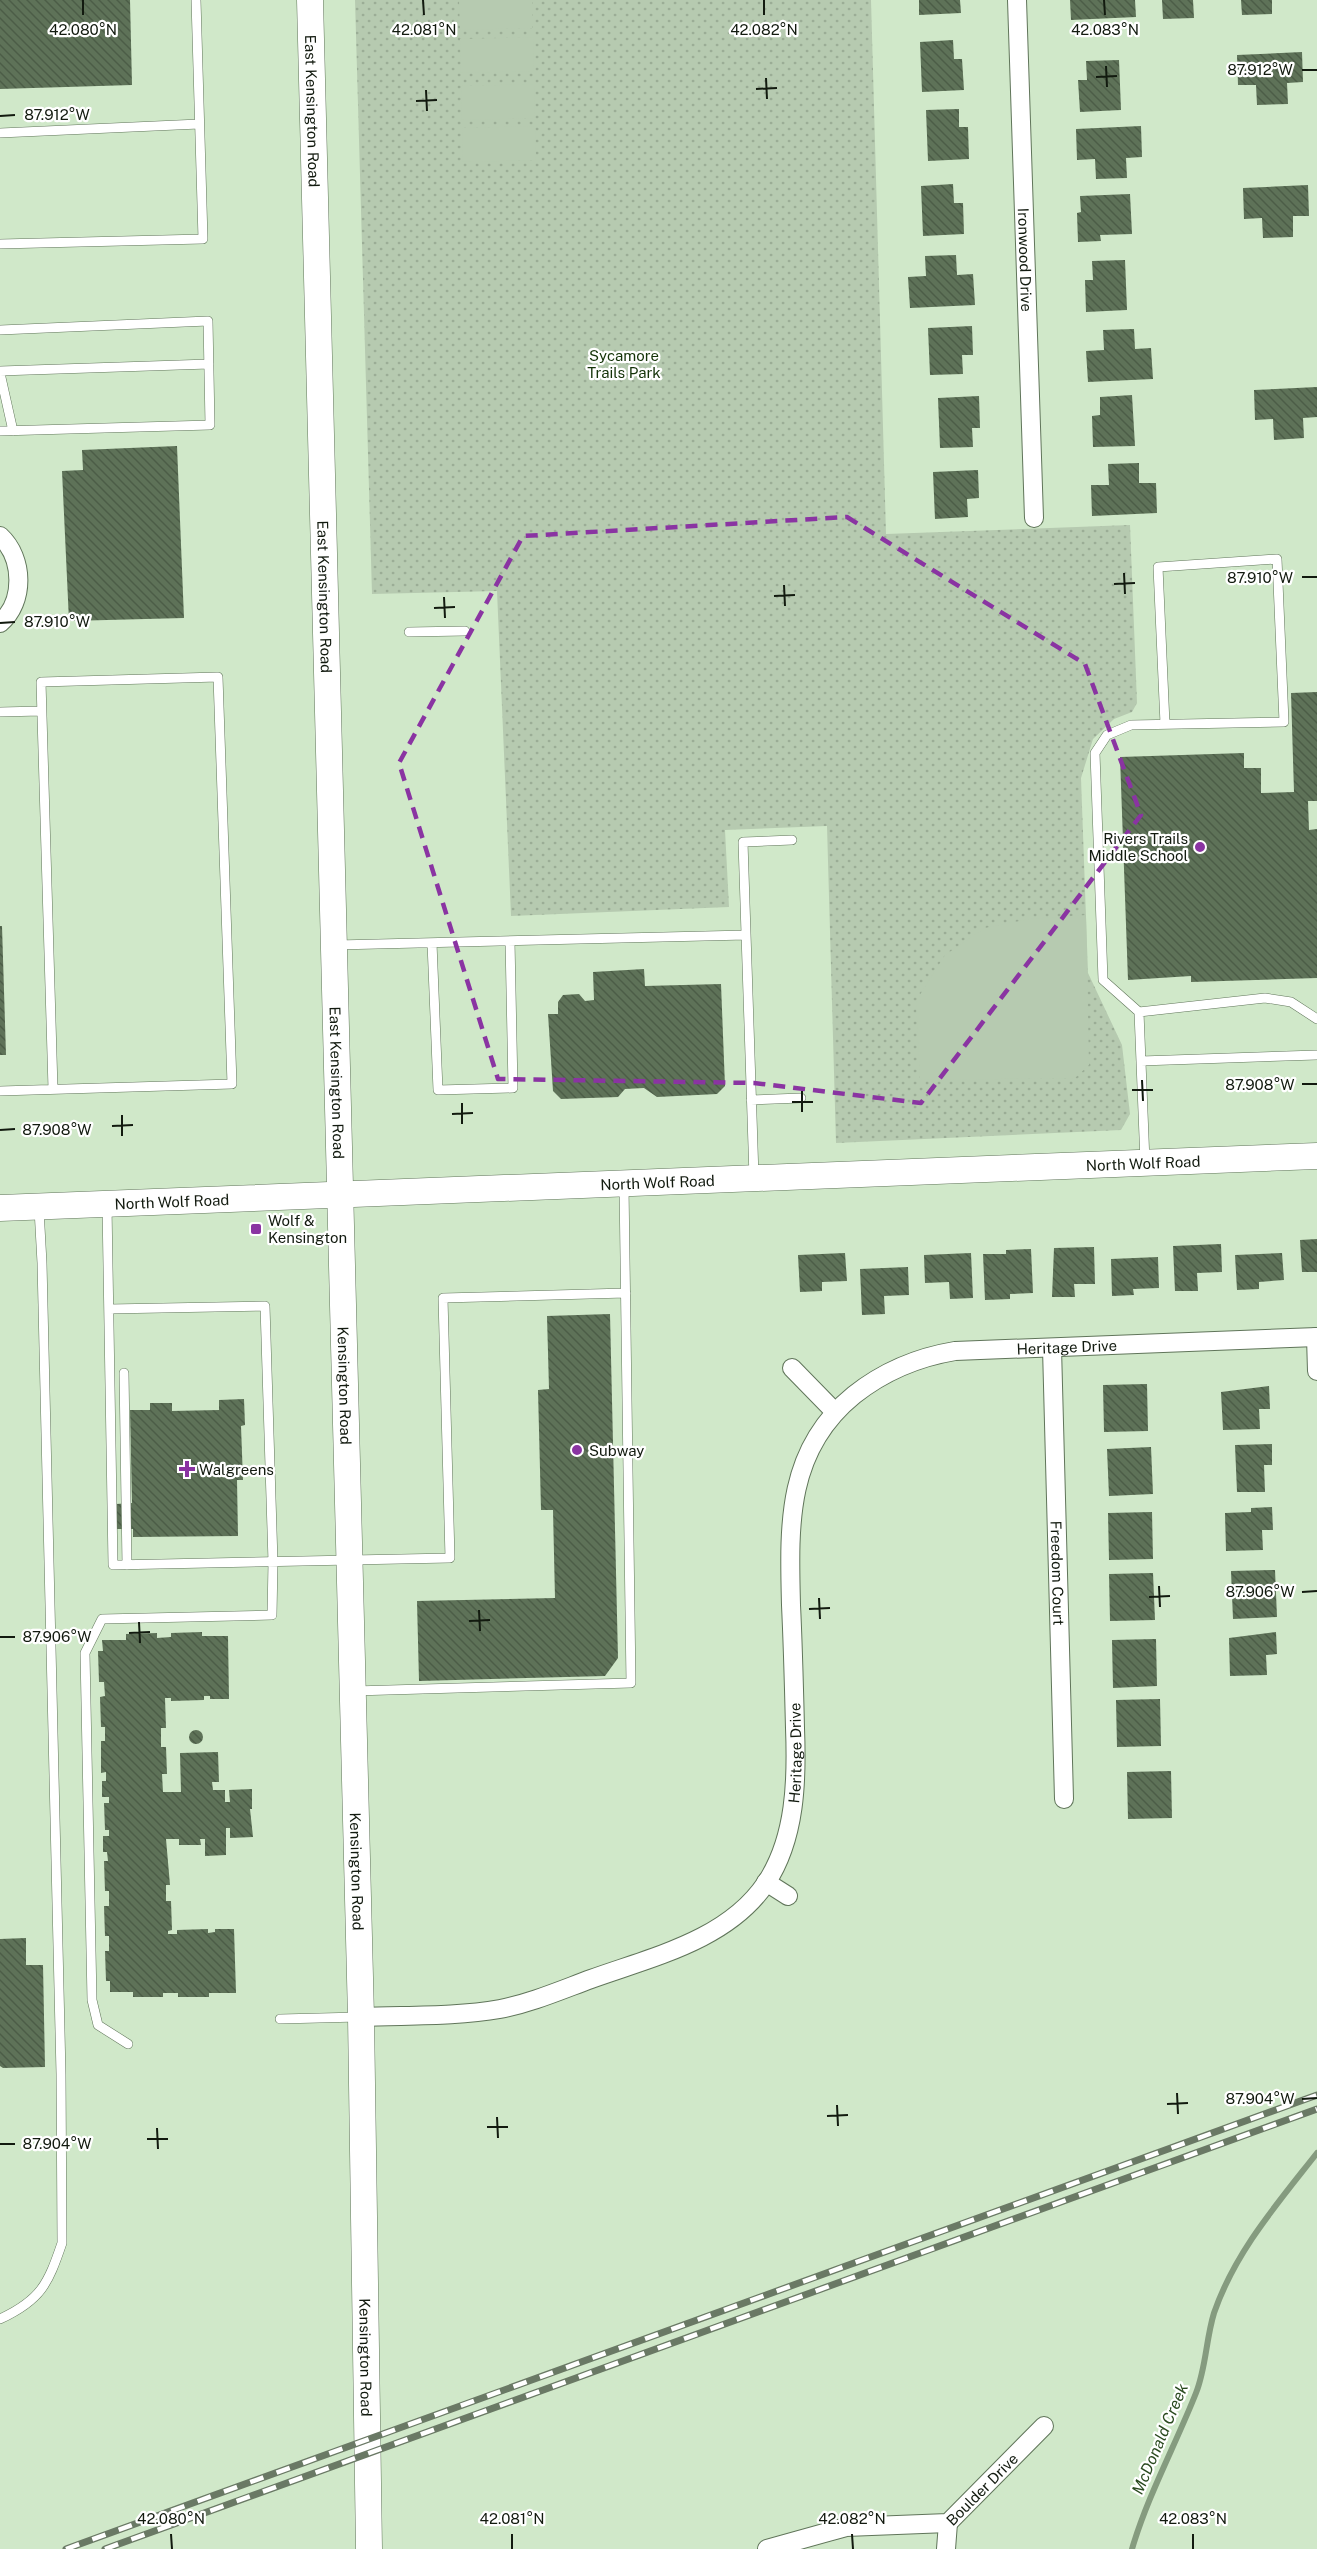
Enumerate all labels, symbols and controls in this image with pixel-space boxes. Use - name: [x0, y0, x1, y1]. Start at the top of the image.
- text: 42.080°N: [49, 21, 117, 38]
- text: 42.081°N: [392, 21, 456, 38]
- text: 42.082°N: [730, 21, 798, 38]
- text: 42.083°N: [1071, 21, 1139, 38]
- street label: East Kensington Road: [302, 34, 323, 188]
- text: 87.912°W: [1227, 61, 1293, 78]
- text: 87.912°W: [24, 106, 90, 123]
- street label: Ironwood Drive: [1015, 208, 1036, 312]
- park label: Sycamore Trails Park: [587, 347, 661, 381]
- street label: East Kensington Road: [315, 520, 336, 673]
- text: 87.910°W: [1227, 569, 1293, 586]
- text: 87.910°W: [24, 613, 90, 630]
- place label: Rivers Trails Middle School: [1089, 830, 1188, 864]
- marker: Rivers Trails Middle School: [1193, 840, 1207, 854]
- street label: East Kensington Road: [327, 1006, 348, 1159]
- text: 87.908°W: [1225, 1076, 1295, 1093]
- text: 87.908°W: [22, 1121, 92, 1138]
- street label: North Wolf Road: [1085, 1152, 1201, 1174]
- street label: North Wolf Road: [600, 1171, 715, 1193]
- street label: North Wolf Road: [114, 1190, 229, 1212]
- place label: Wolf & Kensington: [268, 1212, 347, 1246]
- marker: Wolf & Kensington: [249, 1222, 263, 1236]
- street label: Kensington Road: [335, 1326, 355, 1445]
- street label: Heritage Drive: [1016, 1336, 1117, 1357]
- place label: Subway: [589, 1442, 644, 1459]
- marker: Subway: [570, 1443, 584, 1457]
- place label: Walgreens: [199, 1461, 274, 1478]
- marker: Walgreens: [180, 1462, 194, 1476]
- street label: Freedom Court: [1048, 1520, 1068, 1626]
- text: 87.906°W: [1226, 1583, 1294, 1600]
- text: 87.906°W: [23, 1628, 91, 1645]
- street label: Heritage Drive: [785, 1702, 804, 1804]
- street label: Kensington Road: [347, 1812, 367, 1931]
- text: 87.904°W: [1225, 2090, 1295, 2107]
- text: 87.904°W: [22, 2135, 92, 2152]
- street label: Kensington Road: [357, 2298, 376, 2417]
- water label: McDonald Creek: [1128, 2380, 1192, 2497]
- street label: Boulder Drive: [942, 2449, 1021, 2528]
- text: 42.080°N: [137, 2510, 205, 2527]
- text: 42.081°N: [480, 2510, 544, 2527]
- text: 42.082°N: [818, 2510, 886, 2527]
- text: 42.083°N: [1159, 2510, 1227, 2527]

